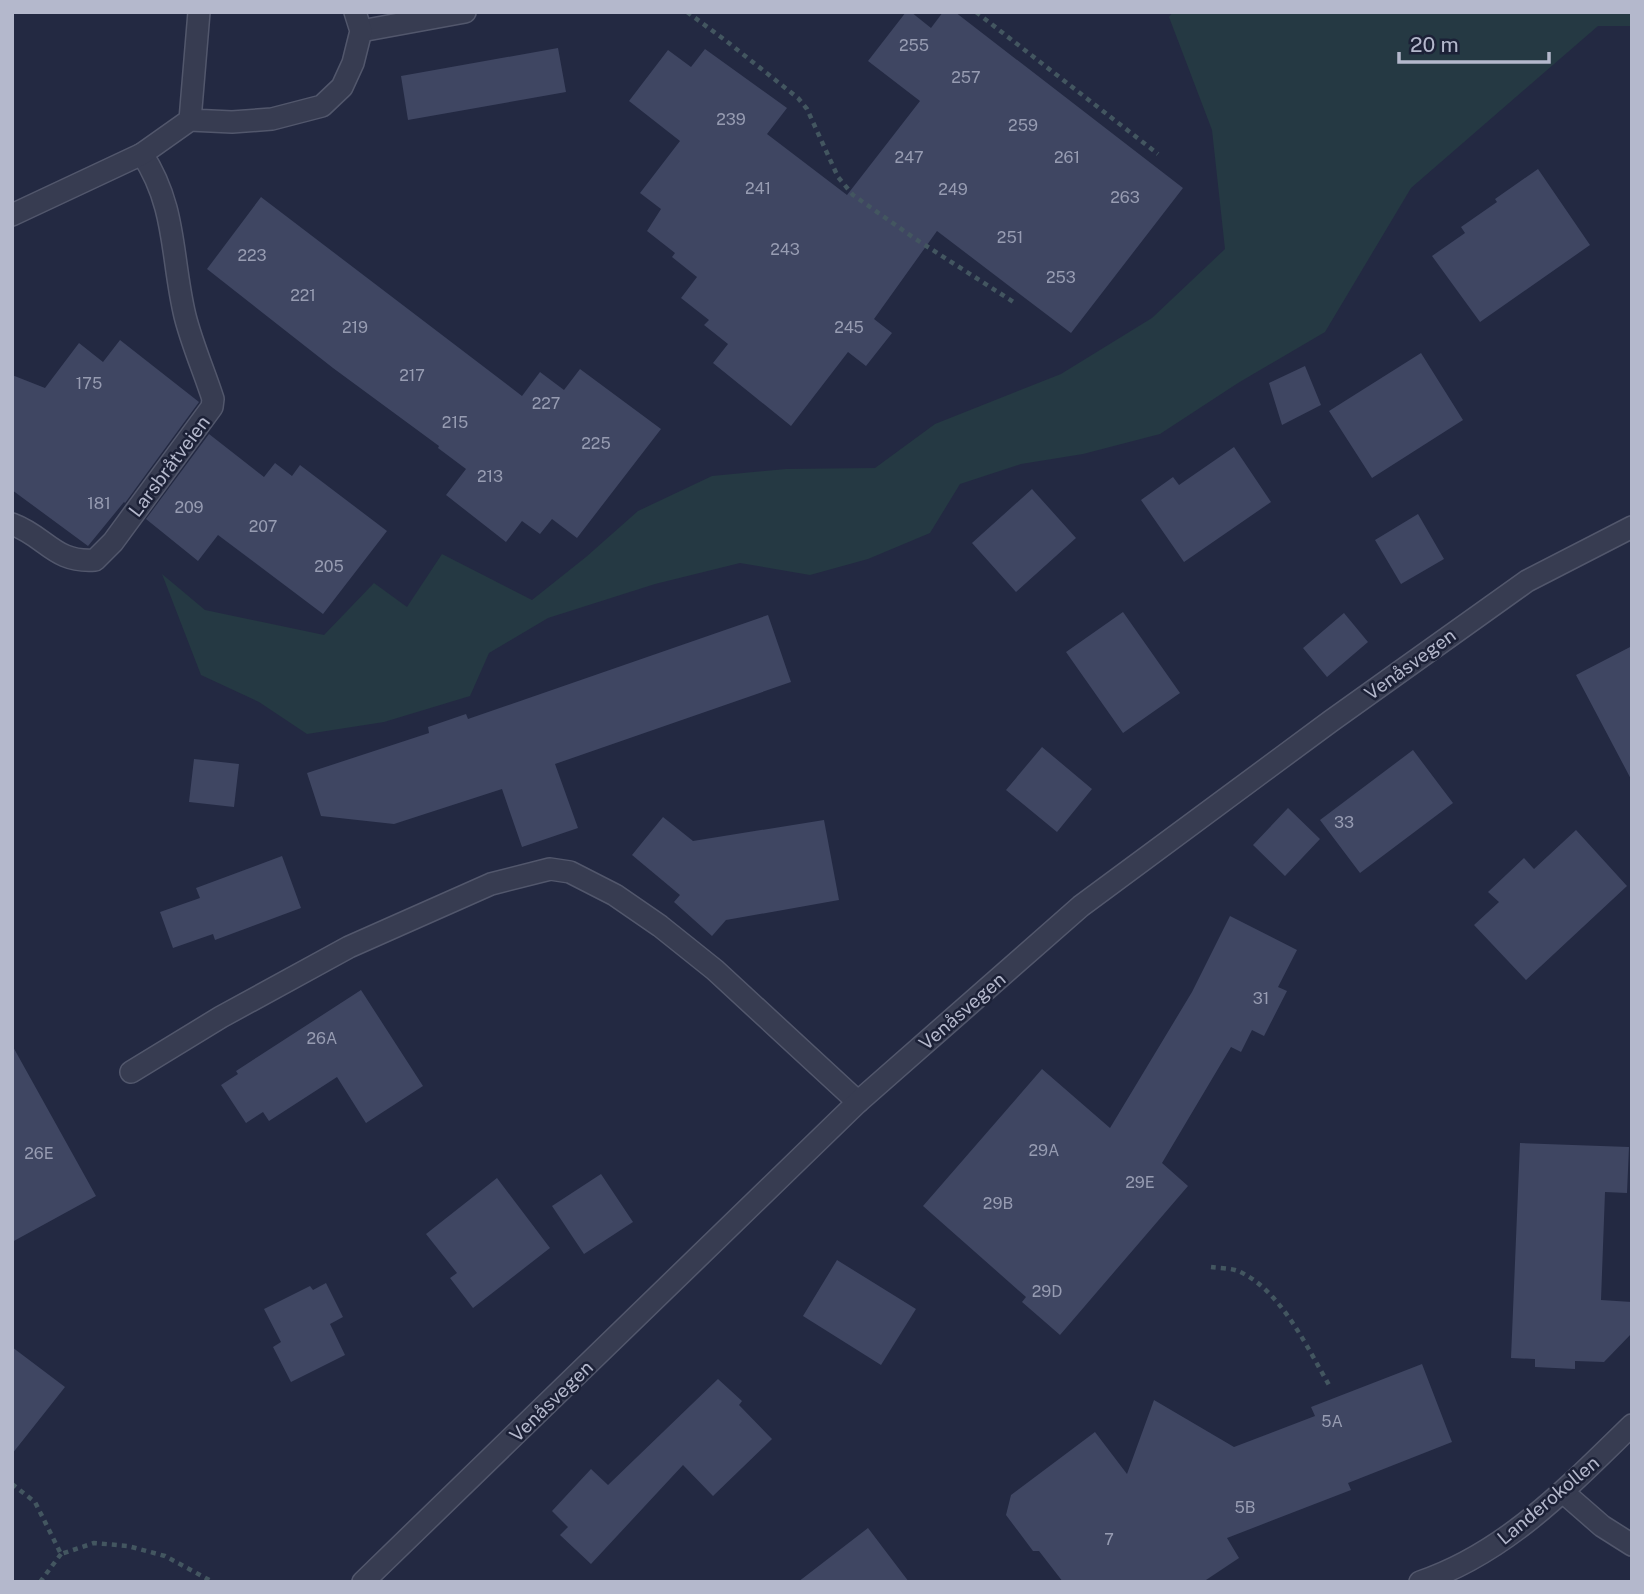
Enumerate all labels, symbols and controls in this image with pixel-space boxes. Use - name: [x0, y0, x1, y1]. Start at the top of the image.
- scale bar: [1399, 21, 1550, 65]
- text: 20 m: [1410, 32, 1459, 57]
- house number: 255: [899, 36, 929, 55]
- house number: 257: [951, 68, 981, 87]
- house number: 239: [716, 110, 746, 129]
- house number: 259: [1008, 116, 1038, 135]
- house number: 247: [894, 148, 924, 167]
- house number: 261: [1054, 148, 1080, 167]
- house number: 241: [745, 179, 771, 198]
- house number: 249: [938, 180, 968, 199]
- house number: 263: [1110, 188, 1140, 207]
- house number: 251: [997, 228, 1023, 247]
- house number: 243: [770, 240, 800, 259]
- house number: 223: [237, 246, 267, 265]
- house number: 253: [1046, 268, 1076, 287]
- house number: 221: [290, 286, 316, 305]
- house number: 219: [342, 318, 368, 337]
- house number: 245: [834, 318, 864, 337]
- house number: 217: [399, 366, 425, 385]
- house number: 175: [76, 374, 102, 393]
- house number: 227: [532, 394, 560, 413]
- street label: Larsbråtveien: [124, 411, 214, 521]
- house number: 215: [442, 413, 468, 432]
- house number: 225: [581, 434, 611, 453]
- house number: 213: [477, 467, 503, 486]
- house number: 181: [87, 494, 111, 513]
- house number: 209: [174, 498, 204, 517]
- house number: 207: [249, 517, 277, 536]
- house number: 205: [314, 557, 344, 576]
- street label: Venåsvegen: [1360, 624, 1460, 704]
- house number: 33: [1334, 813, 1354, 832]
- street label: Venåsvegen: [914, 968, 1010, 1054]
- house number: 31: [1253, 989, 1269, 1008]
- house number: 26A: [307, 1029, 337, 1048]
- house number: 29A: [1029, 1141, 1059, 1160]
- house number: 26E: [24, 1144, 54, 1163]
- house number: 29E: [1125, 1173, 1155, 1192]
- house number: 29B: [983, 1194, 1013, 1213]
- house number: 29D: [1032, 1282, 1062, 1301]
- street label: Venåsvegen: [505, 1356, 597, 1446]
- house number: 5A: [1321, 1412, 1343, 1431]
- street label: Landerokollen: [1493, 1451, 1603, 1549]
- house number: 5B: [1235, 1498, 1255, 1517]
- house number: 7: [1104, 1530, 1114, 1549]

